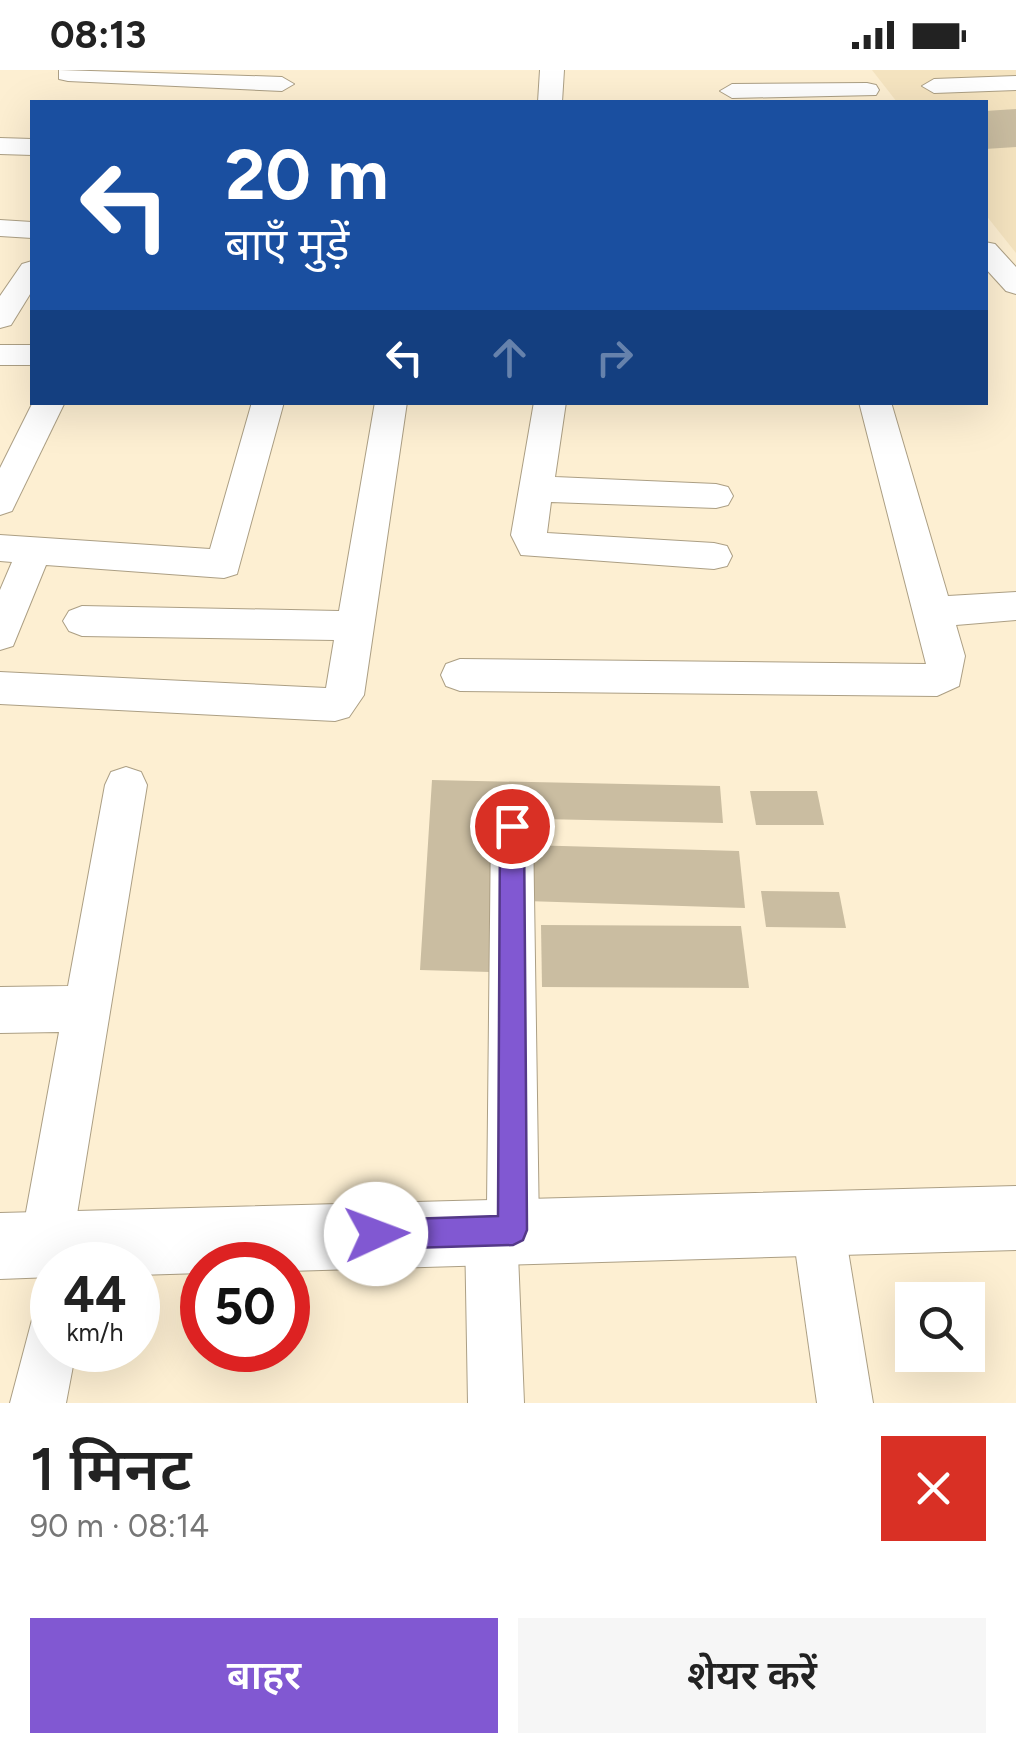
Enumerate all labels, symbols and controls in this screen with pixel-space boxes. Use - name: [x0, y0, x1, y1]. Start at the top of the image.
- text: 08:13: [50, 12, 146, 58]
- text: 20 m: [225, 132, 389, 217]
- icon: left: [60, 140, 190, 270]
- text: बाएँ मुड़ें: [225, 217, 349, 271]
- icon: left: [377, 330, 432, 385]
- icon: ahead: [482, 330, 537, 385]
- icon: right: [587, 330, 642, 385]
- pin: [470, 784, 555, 869]
- icon: arrive: [485, 799, 540, 854]
- position arrow: [324, 1182, 428, 1286]
- speed limit sign: 50: [180, 1242, 310, 1372]
- text: 44: [63, 1264, 127, 1325]
- map controls: [895, 1282, 985, 1372]
- button: search: [895, 1282, 985, 1372]
- text: km/h: [66, 1317, 124, 1347]
- text: 1 मिनट: [30, 1433, 191, 1505]
- button: close: [881, 1436, 986, 1541]
- text: 90 m · 08:14: [30, 1507, 209, 1545]
- button: बाहर: [30, 1618, 498, 1733]
- button: शेयर करें: [518, 1618, 986, 1733]

